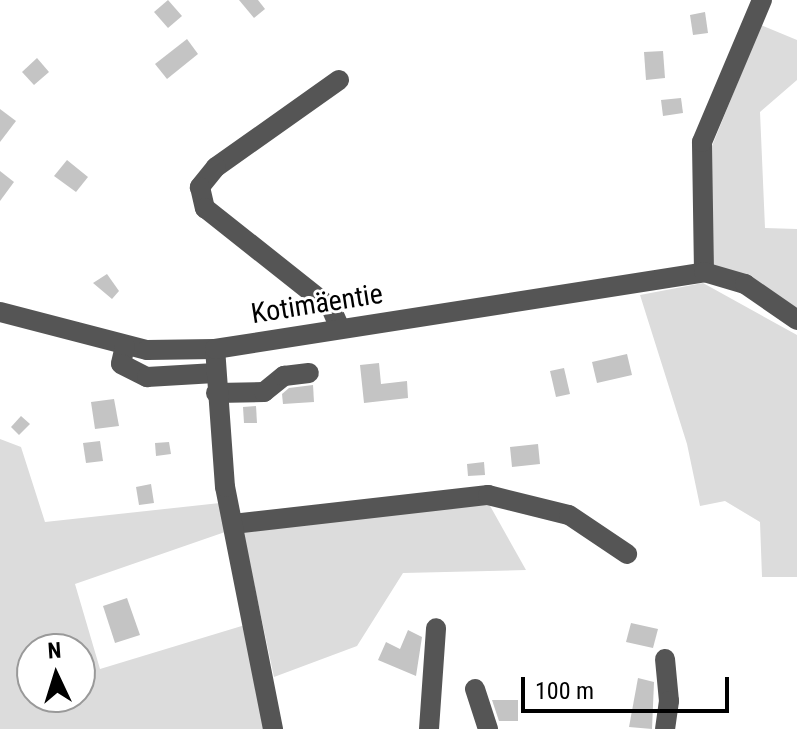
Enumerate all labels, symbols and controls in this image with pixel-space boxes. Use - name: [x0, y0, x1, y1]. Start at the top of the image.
- street label: Kotimäentie: [249, 277, 385, 331]
- north arrow: [16, 633, 96, 713]
- text: N: [47, 638, 62, 663]
- scale bar: [525, 661, 733, 711]
- text: 100 m: [535, 677, 594, 705]

